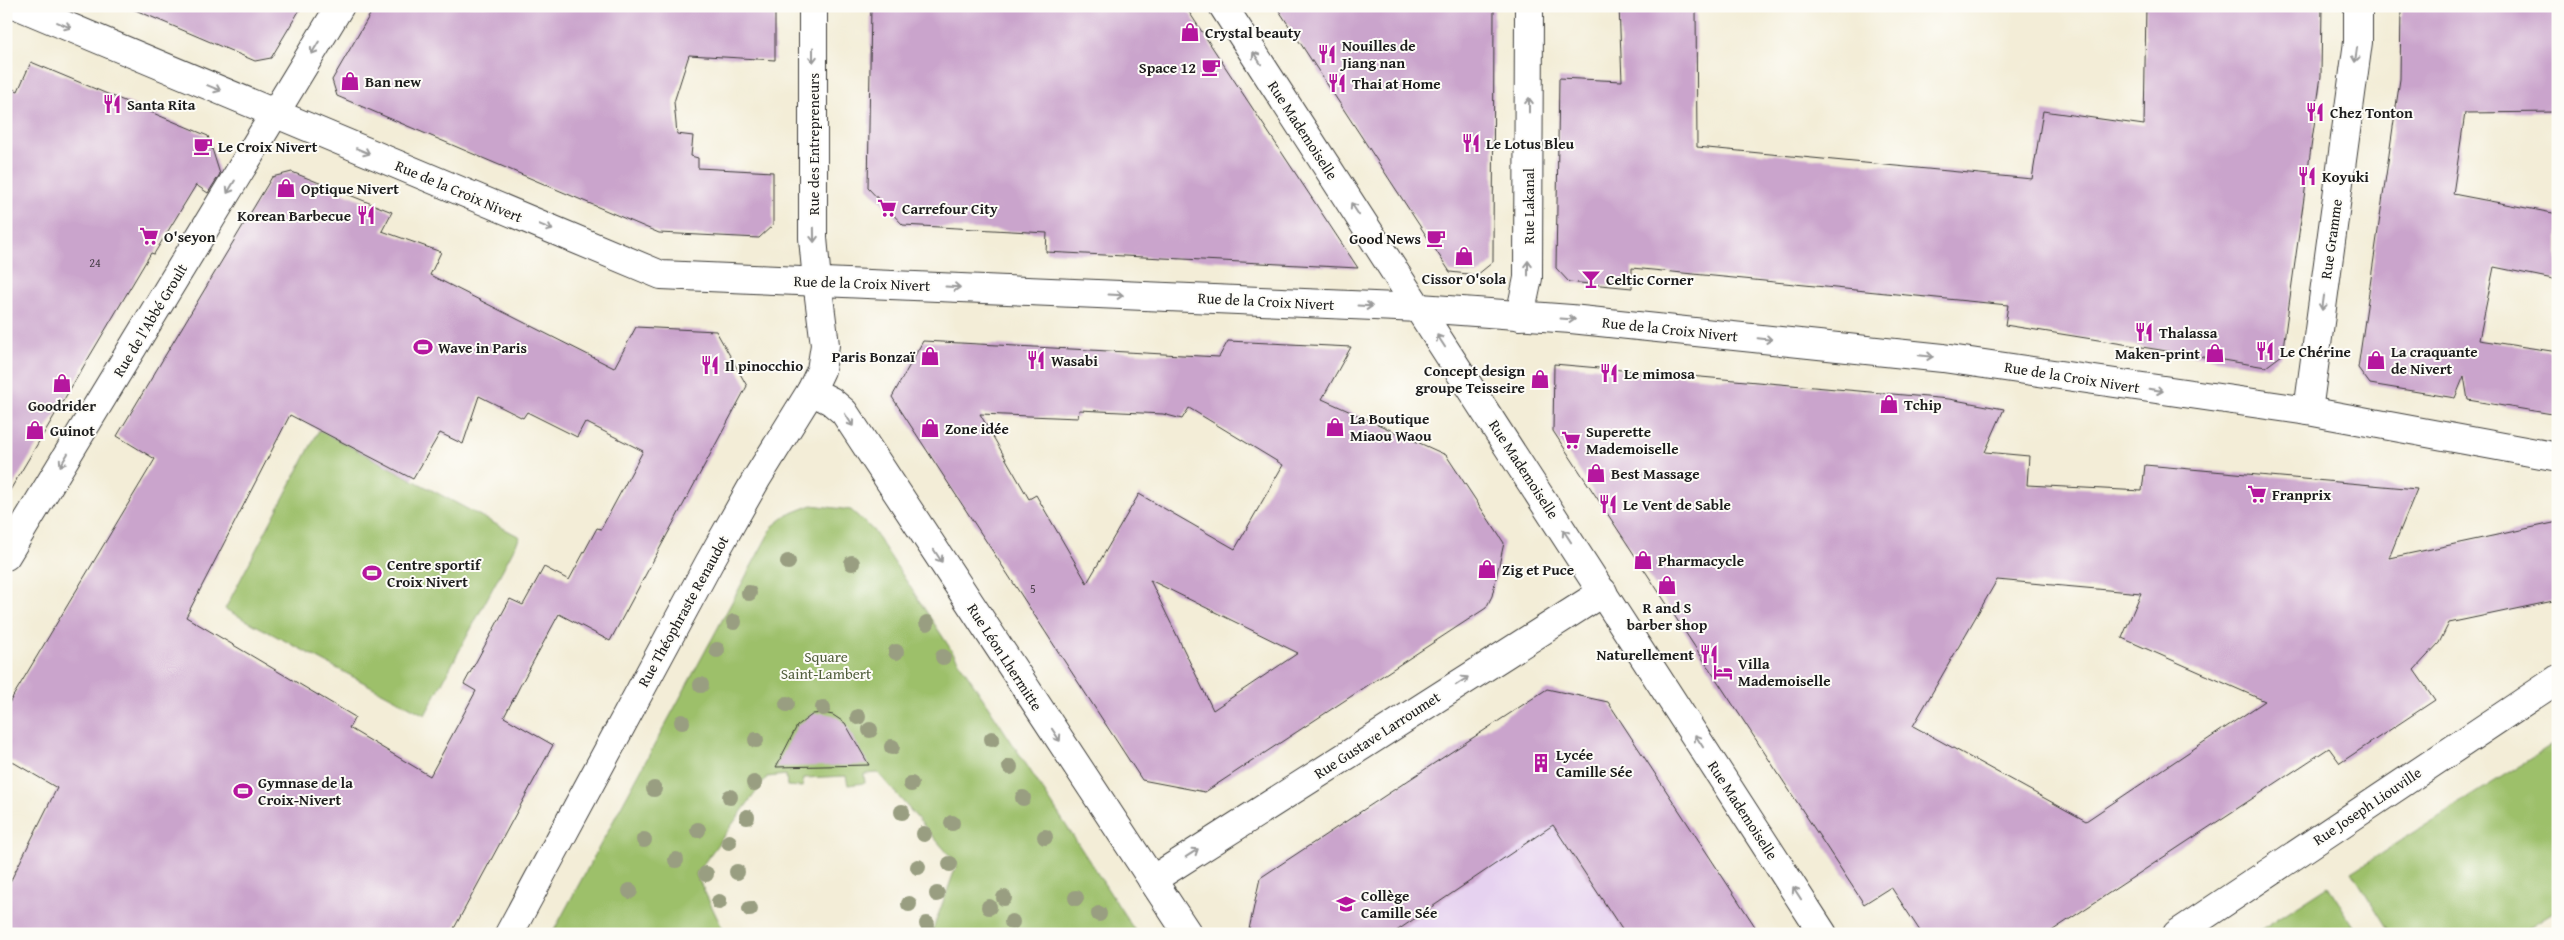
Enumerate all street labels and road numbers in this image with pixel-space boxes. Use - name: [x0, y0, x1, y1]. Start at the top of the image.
- street label: Rue des Entrepreneurs: [803, 73, 824, 215]
- street label: Rue Mademoiselle: [1263, 76, 1343, 184]
- street label: Rue de la Croix Nivert: [392, 155, 527, 228]
- street label: Rue Lakanal: [1518, 168, 1539, 244]
- street label: Rue Gramme: [2315, 198, 2347, 280]
- street label: Rue de l'Abbé Groult: [108, 259, 192, 381]
- street label: Rue de la Croix Nivert: [793, 270, 931, 296]
- street label: Rue de la Croix Nivert: [1197, 287, 1335, 315]
- street label: Rue de la Croix Nivert: [1601, 311, 1740, 347]
- street label: Rue de la Croix Nivert: [2003, 356, 2142, 398]
- street label: Rue Mademoiselle: [1484, 415, 1564, 523]
- street label: Rue Théophraste Renaudot: [633, 531, 734, 690]
- street label: Rue Léon Lhermitte: [962, 599, 1048, 715]
- street label: Rue Gustave Larroumet: [1310, 686, 1445, 784]
- street label: Rue Mademoiselle: [1703, 756, 1783, 864]
- street label: Rue Joseph Liouville: [2309, 762, 2425, 850]

